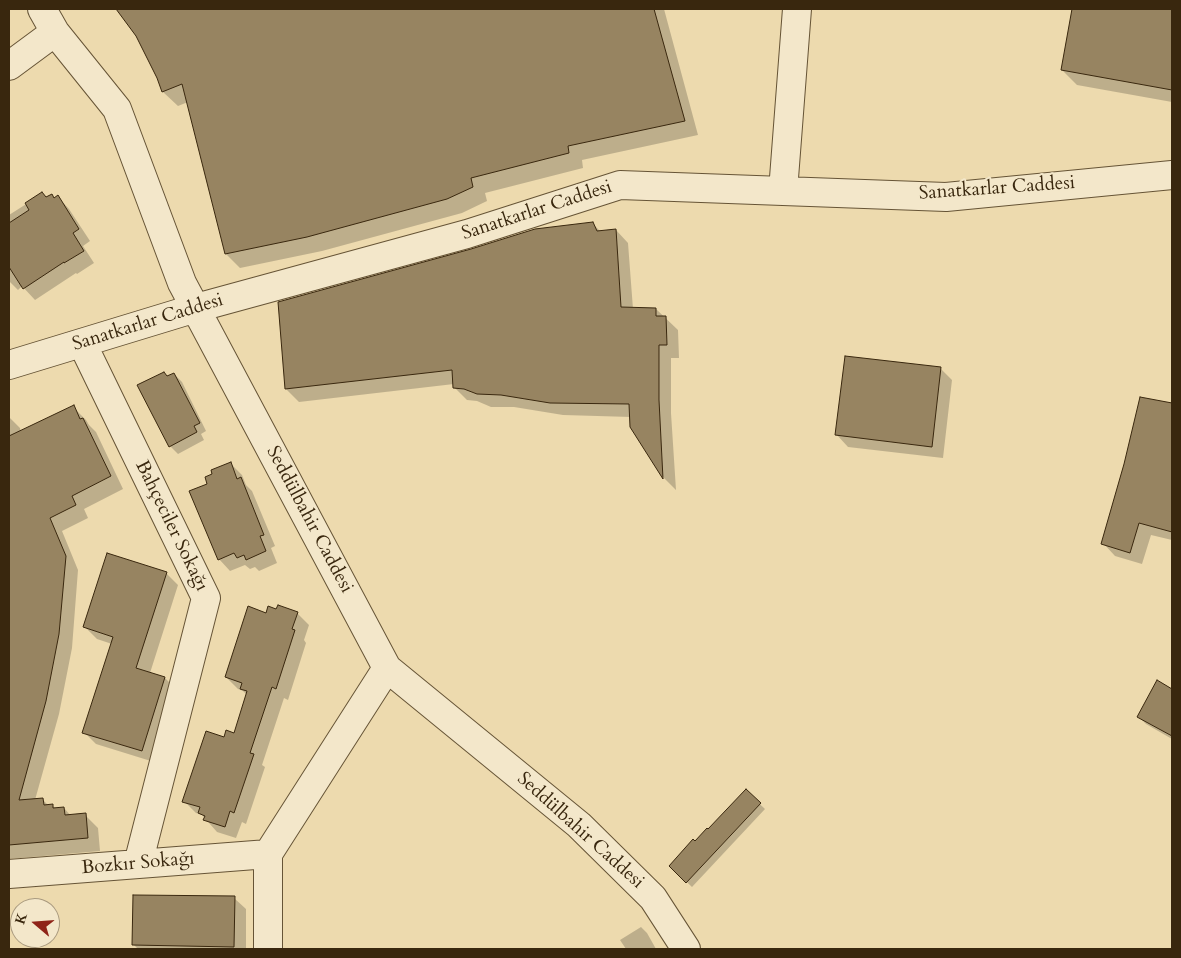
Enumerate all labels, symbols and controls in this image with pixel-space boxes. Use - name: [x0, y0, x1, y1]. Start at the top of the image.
- street label: Sanatkarlar Caddesi: [918, 172, 1076, 206]
- street label: Sanatkarlar Caddesi: [459, 176, 615, 246]
- street label: Sanatkarlar Caddesi: [70, 289, 226, 357]
- street label: Seddülbahir Caddesi: [261, 443, 357, 597]
- street label: Bahçeciler Sokağı: [130, 457, 212, 595]
- street label: Seddülbahir Caddesi: [512, 768, 648, 894]
- street label: Bozkır Sokağı: [81, 848, 195, 880]
- north arrow: [10, 898, 60, 948]
- text: K: [10, 910, 32, 927]

